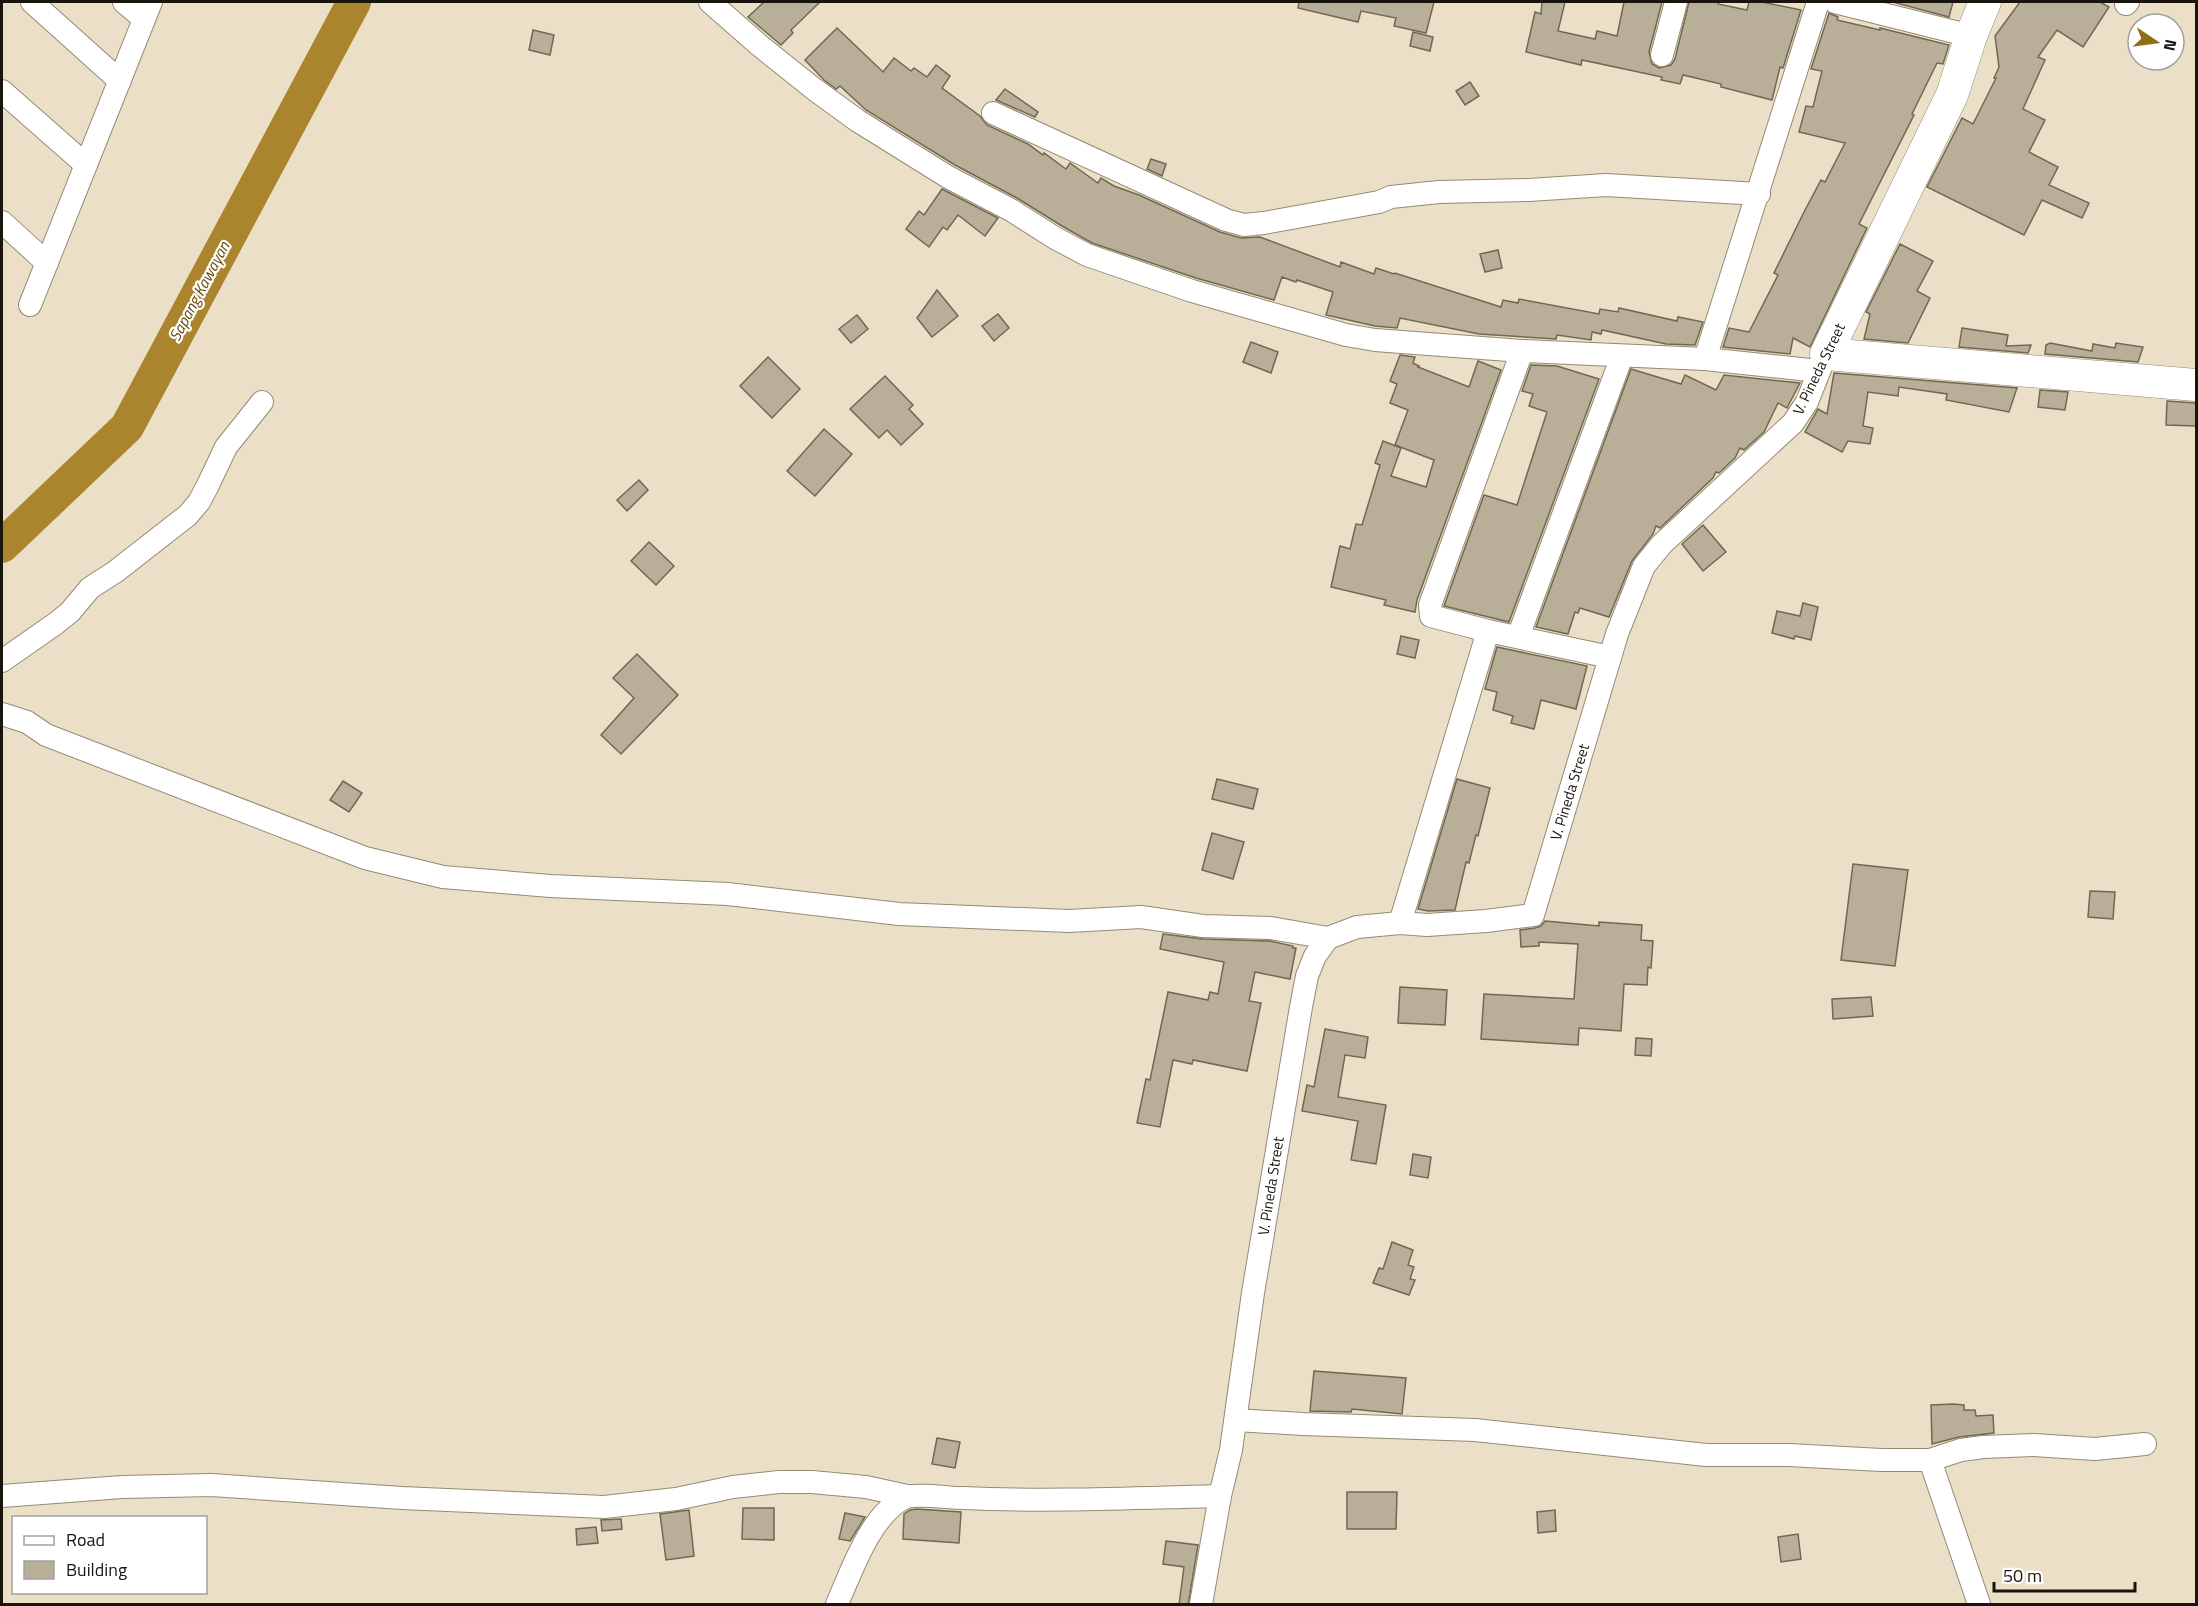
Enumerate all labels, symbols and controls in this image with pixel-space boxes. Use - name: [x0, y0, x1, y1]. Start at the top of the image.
- north arrow: [2126, 12, 2186, 72]
- text: N: [2158, 37, 2184, 53]
- water label: Sapang Kawayan: [163, 236, 236, 345]
- street label: V. Pineda Street: [1786, 318, 1851, 419]
- street label: V. Pineda Street: [1544, 740, 1595, 843]
- street label: V. Pineda Street: [1251, 1134, 1290, 1237]
- legend: [12, 1516, 207, 1594]
- text: Road: [66, 1526, 105, 1553]
- scale bar: [1994, 1555, 2135, 1593]
- text: Building: [66, 1556, 127, 1583]
- text: 50 m: [2003, 1562, 2042, 1589]

